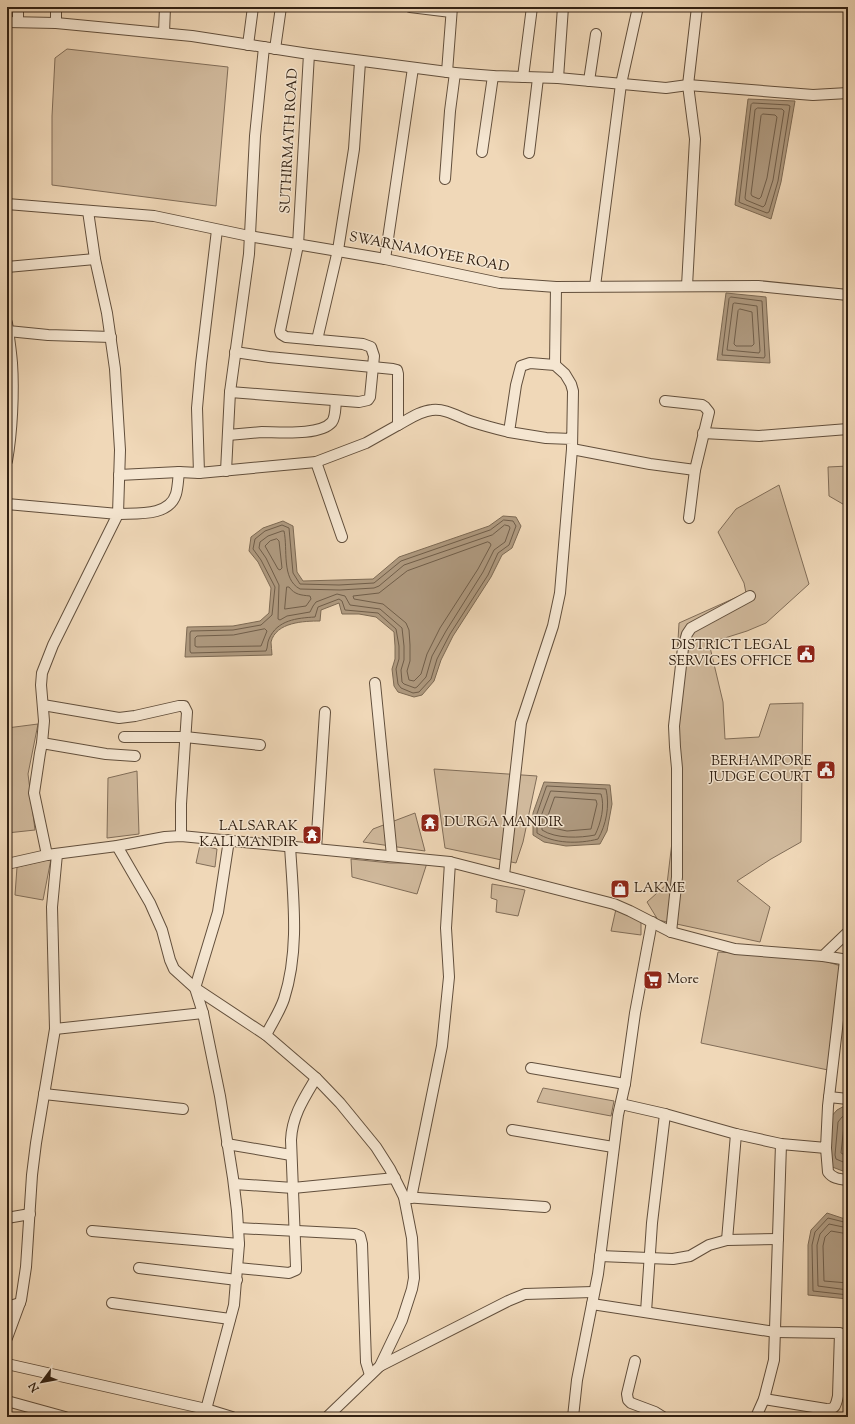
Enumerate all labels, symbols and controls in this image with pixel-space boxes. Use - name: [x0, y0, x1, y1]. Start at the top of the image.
- street label: SUTHIRMATH ROAD: [276, 68, 304, 214]
- street label: SWARNAMOYEE ROAD: [347, 228, 511, 278]
- place label: DISTRICT LEGAL SERVICES OFFICE: [668, 636, 793, 672]
- public building icon: DISTRICT LEGAL SERVICES OFFICE: [795, 643, 817, 665]
- place label: BERHAMPORE JUDGE COURT: [708, 752, 813, 788]
- public building icon: BERHAMPORE JUDGE COURT: [815, 759, 837, 781]
- temple icon: DURGA MANDIR: [419, 812, 441, 834]
- place label: DURGA MANDIR: [444, 813, 563, 833]
- place label: LALSARAK KALI MANDIR: [199, 817, 298, 853]
- temple icon: LALSARAK KALI MANDIR: [301, 824, 323, 846]
- shop icon: LAKME: [609, 878, 631, 900]
- place label: LAKME: [634, 879, 686, 899]
- supermarket icon: More: [642, 969, 664, 991]
- place label: More: [667, 970, 699, 990]
- north arrow: [22, 1362, 62, 1402]
- text: N: [25, 1379, 44, 1396]

